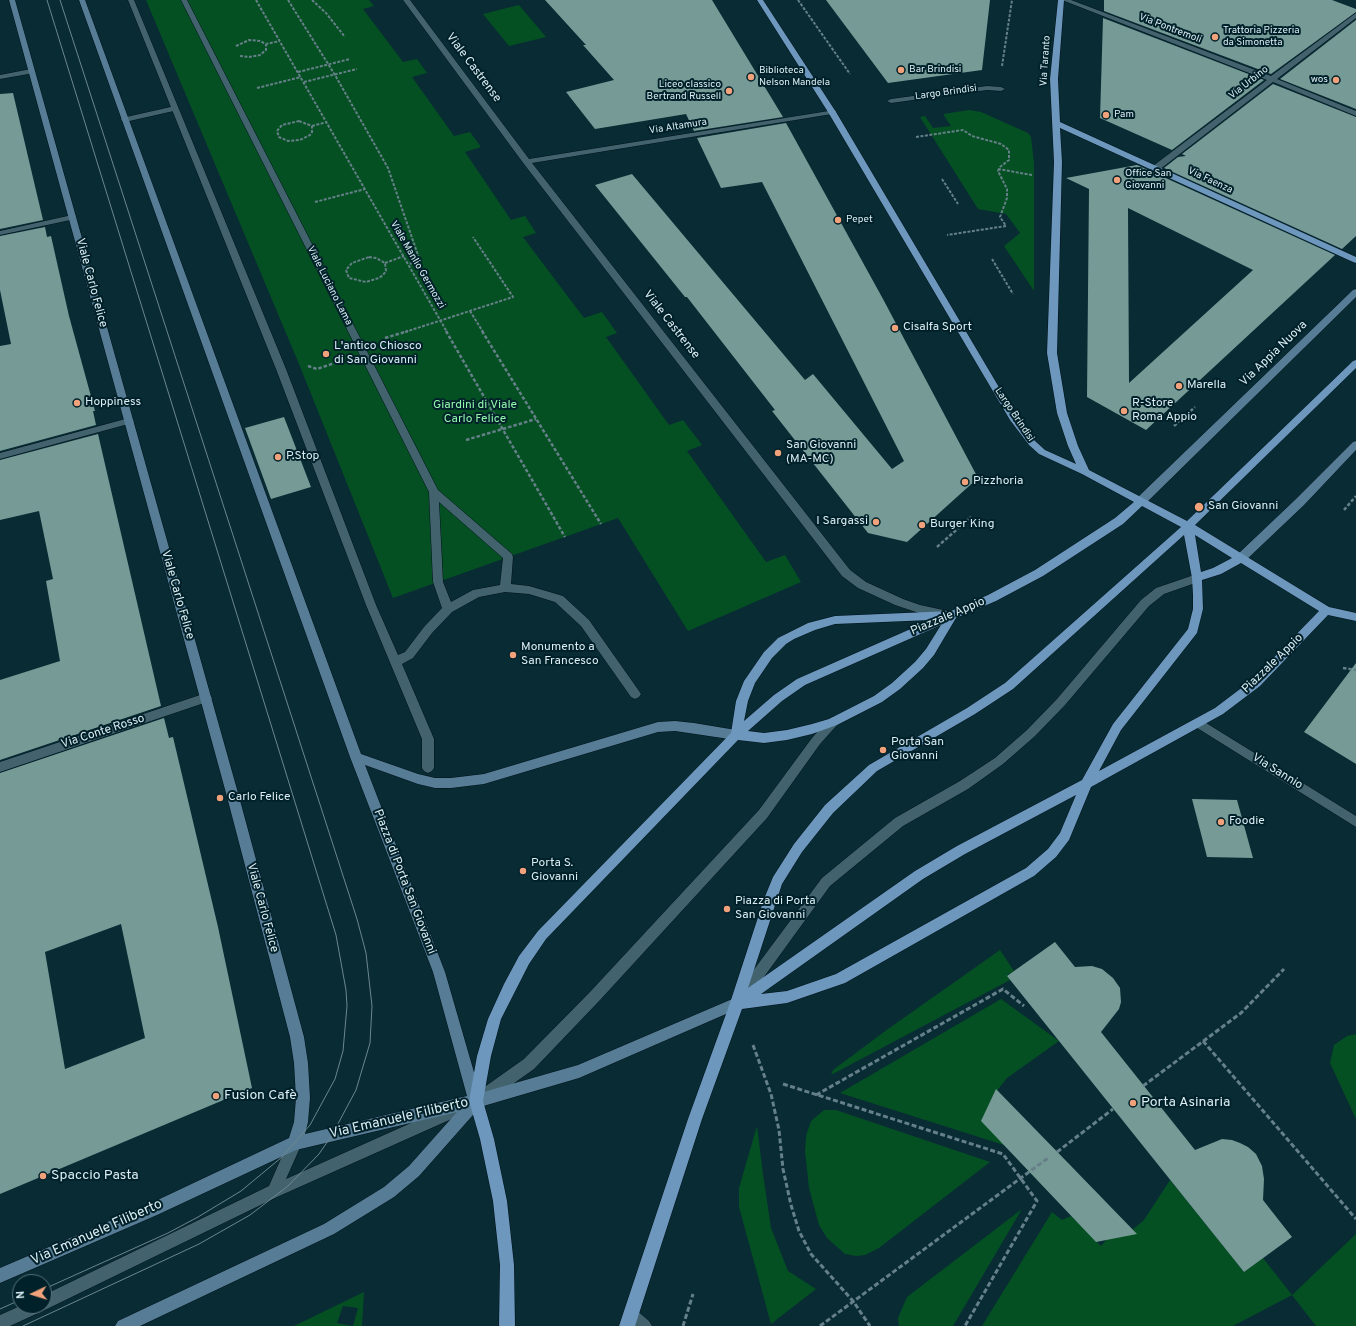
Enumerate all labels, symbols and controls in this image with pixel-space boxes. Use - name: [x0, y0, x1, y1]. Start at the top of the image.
- street label: Via Pontremoli: [1137, 12, 1203, 46]
- place label: Trattoria Pizzeria da Simonetta: [1223, 25, 1300, 48]
- street label: Viale Castrense: [442, 31, 504, 105]
- marker: Trattoria Pizzeria da Simonetta: [1210, 32, 1220, 42]
- street label: Via Taranto: [1038, 35, 1054, 87]
- place label: Bar Brindisi: [909, 64, 961, 76]
- street label: Via Urbino: [1227, 64, 1271, 102]
- place label: Biblioteca Nelson Mandela: [759, 65, 830, 88]
- marker: Bar Brindisi: [896, 65, 906, 75]
- marker: Biblioteca Nelson Mandela: [746, 72, 756, 82]
- place label: wos: [1311, 74, 1328, 86]
- marker: wos: [1331, 75, 1341, 85]
- place label: Liceo classico Bertrand Russell: [647, 79, 721, 102]
- street label: Largo Brindisi: [914, 83, 978, 103]
- marker: Liceo classico Bertrand Russell: [724, 86, 734, 96]
- place label: Pam: [1114, 109, 1134, 121]
- marker: Pam: [1101, 110, 1111, 120]
- street label: Via Altamura: [648, 117, 708, 137]
- street label: Via Faenza: [1186, 165, 1234, 197]
- place label: Office San Giovanni: [1125, 168, 1171, 192]
- marker: Office San Giovanni: [1112, 175, 1122, 185]
- place label: Pepet: [846, 214, 873, 226]
- marker: Pepet: [833, 215, 843, 225]
- street label: Viale Manlio Germozzi: [387, 219, 447, 311]
- street label: Viale Carlo Felice: [72, 237, 110, 329]
- street label: Viale Luciano Lama: [304, 244, 354, 328]
- street label: Viale Castrense: [640, 288, 702, 362]
- street label: Via Appia Nuova: [1237, 318, 1311, 390]
- place label: Cisalfa Sport: [903, 321, 972, 335]
- marker: Cisalfa Sport: [890, 323, 900, 333]
- place label: L'antico Chiosco di San Giovanni: [334, 340, 422, 368]
- marker: L'antico Chiosco di San Giovanni: [321, 349, 331, 359]
- place label: Marella: [1187, 379, 1226, 393]
- marker: Marella: [1174, 381, 1184, 391]
- street label: Largo Brindisi: [992, 386, 1036, 444]
- place label: Hoppiness: [85, 396, 141, 410]
- place label: R-Store Roma Appio: [1132, 397, 1197, 425]
- marker: Hoppiness: [72, 398, 82, 408]
- park label: Giardini di Viale Carlo Felice: [433, 399, 517, 427]
- marker: R-Store Roma Appio: [1119, 406, 1129, 416]
- place label: San Giovanni (MA-MC): [786, 439, 856, 467]
- marker: San Giovanni (MA-MC): [773, 448, 783, 458]
- place label: P.Stop: [286, 450, 319, 464]
- marker: P.Stop: [273, 452, 283, 462]
- place label: Pizzhoria: [973, 475, 1023, 489]
- marker: Pizzhoria: [960, 477, 970, 487]
- place label: San Giovanni: [1208, 500, 1278, 514]
- marker: San Giovanni: [1193, 501, 1205, 513]
- place label: I Sargassi: [816, 515, 868, 529]
- marker: I Sargassi: [871, 517, 881, 527]
- place label: Burger King: [930, 518, 994, 532]
- marker: Burger King: [917, 520, 927, 530]
- street label: Viale Carlo Felice: [157, 549, 197, 641]
- street label: Piazzale Appio: [909, 595, 987, 639]
- street label: Piazzale Appio: [1240, 631, 1306, 697]
- place label: Monumento a San Francesco: [521, 641, 599, 669]
- marker: Monumento a San Francesco: [508, 650, 518, 660]
- street label: Via Conte Rosso: [59, 712, 147, 752]
- place label: Porta San Giovanni: [891, 736, 944, 764]
- marker: Porta San Giovanni: [878, 745, 888, 755]
- street label: Via Sannio: [1249, 751, 1305, 793]
- place label: Carlo Felice: [228, 791, 290, 805]
- marker: Carlo Felice: [215, 793, 225, 803]
- street label: Piazza di Porta San Giovanni: [370, 808, 438, 956]
- place label: Foodie: [1229, 815, 1265, 829]
- marker: Foodie: [1216, 817, 1226, 827]
- place label: Porta S. Giovanni: [531, 857, 578, 885]
- street label: Viale Carlo Felice: [243, 862, 281, 954]
- marker: Porta S. Giovanni: [518, 866, 528, 876]
- place label: Piazza di Porta San Giovanni: [735, 895, 816, 923]
- marker: Piazza di Porta San Giovanni: [722, 904, 732, 914]
- place label: Fusion Cafè: [224, 1088, 297, 1104]
- marker: Fusion Cafè: [211, 1091, 221, 1101]
- street label: Via Emanuele Filiberto: [328, 1095, 470, 1143]
- place label: Porta Asinaria: [1141, 1095, 1230, 1111]
- marker: Porta Asinaria: [1128, 1098, 1138, 1108]
- place label: Spaccio Pasta: [51, 1168, 139, 1184]
- marker: Spaccio Pasta: [38, 1171, 48, 1181]
- street label: Via Emanuele Filiberto: [29, 1196, 165, 1270]
- north arrow: [12, 1274, 52, 1314]
- text: N: [14, 1290, 28, 1299]

